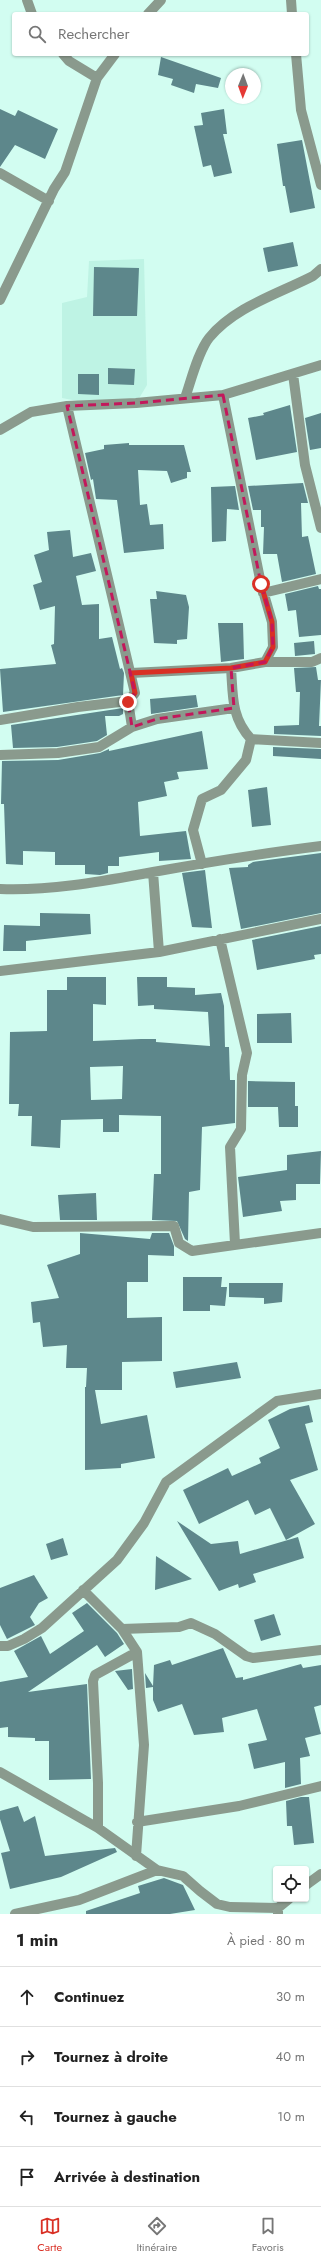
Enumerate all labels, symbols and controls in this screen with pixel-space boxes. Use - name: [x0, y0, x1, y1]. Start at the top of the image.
- search box: [12, 12, 309, 56]
- icon: search: [26, 23, 48, 45]
- text: Rechercher: [58, 23, 130, 45]
- north arrow: [225, 68, 261, 104]
- route start: [252, 575, 270, 593]
- route end: [119, 693, 137, 711]
- map controls: [273, 1866, 309, 1902]
- button: locate: [273, 1866, 309, 1902]
- text: 1 min: [16, 1928, 58, 1952]
- text: À pied · 80 m: [227, 1931, 305, 1950]
- icon: ahead: [16, 1986, 38, 2008]
- text: Continuez: [54, 1986, 124, 2008]
- text: 30 m: [276, 1987, 305, 2006]
- icon: right: [16, 2046, 38, 2068]
- text: Tournez à droite: [54, 2046, 168, 2068]
- text: 40 m: [276, 2047, 305, 2066]
- icon: left: [16, 2106, 38, 2128]
- text: Tournez à gauche: [54, 2106, 177, 2128]
- text: 10 m: [277, 2107, 305, 2126]
- icon: arrive: [16, 2166, 38, 2188]
- text: Arrivée à destination: [54, 2166, 200, 2188]
- tab: Carte: [37, 2215, 62, 2255]
- tab: Itinéraire: [136, 2215, 177, 2255]
- tab: Favoris: [252, 2215, 284, 2255]

